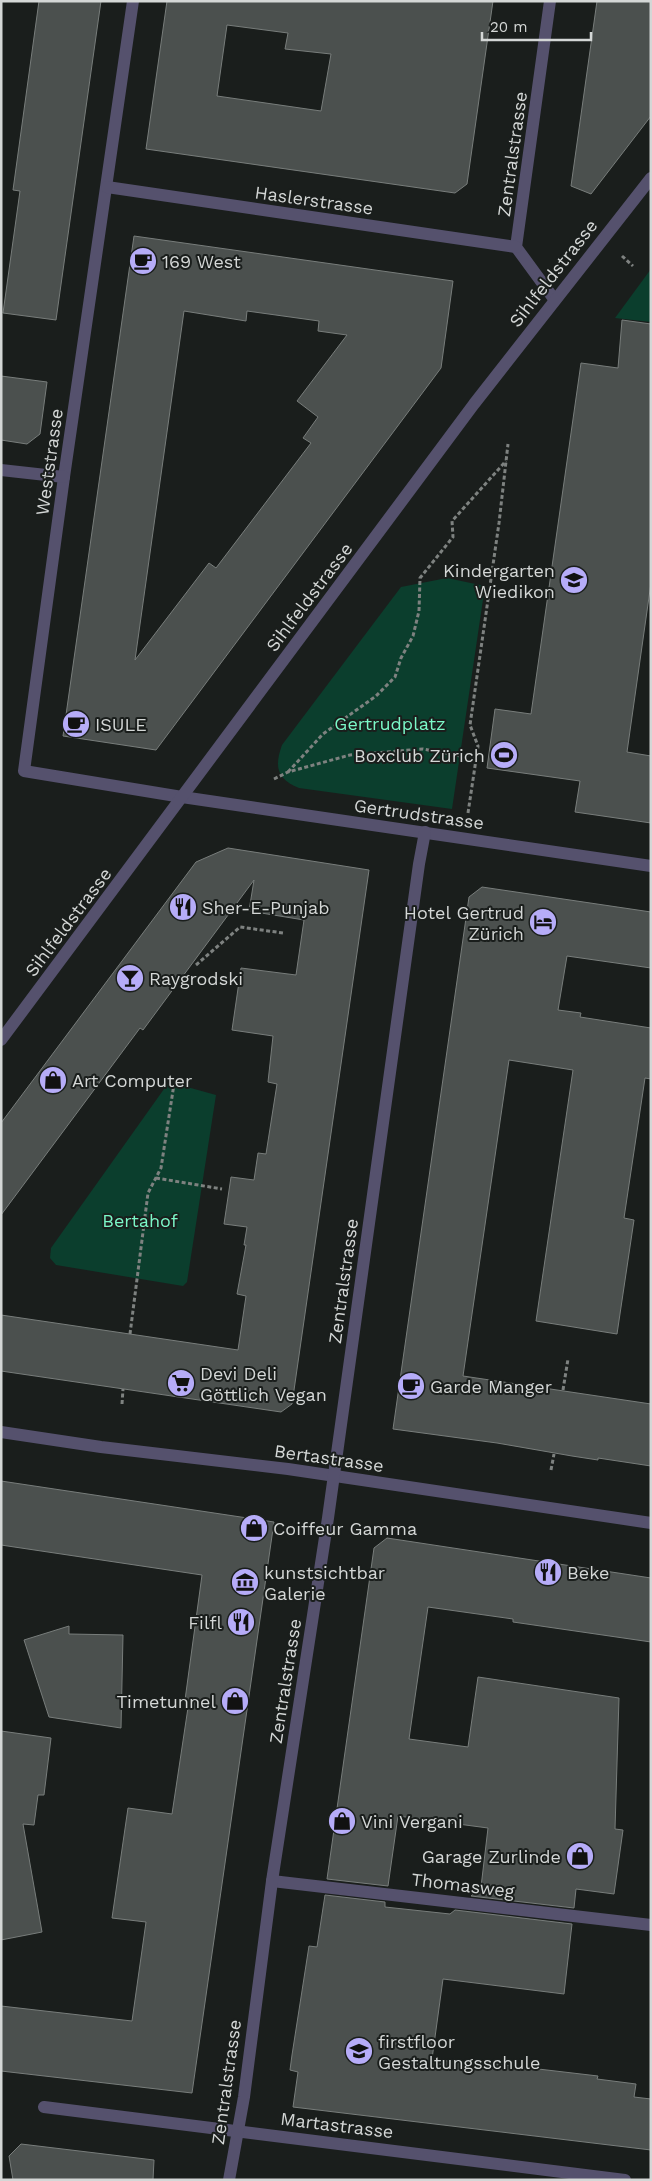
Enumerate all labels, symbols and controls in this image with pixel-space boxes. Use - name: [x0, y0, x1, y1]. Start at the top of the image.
- scale bar: [482, 10, 591, 42]
- text: 20 m: [490, 18, 528, 36]
- street label: Zentralstrasse: [493, 90, 531, 218]
- street label: Haslerstrasse: [253, 181, 375, 219]
- street label: Sihlfeldstrasse: [505, 215, 601, 331]
- cafe icon: 169 West: [128, 246, 158, 276]
- place label: 169 West: [162, 251, 241, 272]
- street label: Weststrasse: [31, 407, 67, 517]
- street label: Sihlfeldstrasse: [261, 539, 357, 655]
- place label: Kindergarten Wiedikon: [443, 560, 555, 602]
- school or university icon: Kindergarten Wiedikon: [559, 565, 589, 595]
- cafe icon: ISULE: [61, 709, 91, 739]
- park label: Gertrudplatz: [334, 713, 446, 734]
- place label: ISULE: [95, 714, 147, 735]
- sports icon: Boxclub Zürich: [489, 740, 519, 770]
- place label: Boxclub Zürich: [354, 745, 485, 766]
- street label: Gertrudstrasse: [353, 794, 485, 834]
- street label: Sihlfeldstrasse: [20, 864, 116, 980]
- restaurant icon: Sher-E-Punjab: [168, 892, 198, 922]
- place label: Sher-E-Punjab: [202, 897, 330, 918]
- place label: Hotel Gertrud Zürich: [404, 902, 524, 944]
- hotel icon: Hotel Gertrud Zürich: [528, 907, 558, 937]
- bar icon: Raygrodski: [115, 963, 145, 993]
- place label: Raygrodski: [149, 968, 243, 989]
- shop icon: Art Computer: [38, 1065, 68, 1095]
- place label: Art Computer: [72, 1070, 192, 1091]
- park label: Bertahof: [102, 1210, 178, 1231]
- street label: Zentralstrasse: [324, 1217, 362, 1345]
- place label: Devi Deli Göttlich Vegan: [200, 1363, 327, 1405]
- supermarket icon: Devi Deli Göttlich Vegan: [166, 1368, 196, 1398]
- cafe icon: Garde Manger: [396, 1371, 426, 1401]
- place label: Garde Manger: [430, 1376, 552, 1397]
- street label: Bertastrasse: [273, 1440, 385, 1476]
- shop icon: Coiffeur Gamma: [239, 1513, 269, 1543]
- place label: Coiffeur Gamma: [273, 1518, 417, 1539]
- restaurant icon: Beke: [533, 1557, 563, 1587]
- place label: kunstsichtbar Galerie: [264, 1562, 385, 1604]
- place label: Beke: [567, 1562, 609, 1583]
- museum icon: kunstsichtbar Galerie: [230, 1567, 260, 1597]
- restaurant icon: Filfl: [226, 1607, 256, 1637]
- place label: Filfl: [188, 1612, 222, 1633]
- street label: Zentralstrasse: [265, 1617, 305, 1745]
- shop icon: Timetunnel: [220, 1686, 250, 1716]
- place label: Timetunnel: [117, 1691, 216, 1712]
- shop icon: Vini Vergani: [327, 1806, 357, 1836]
- place label: Vini Vergani: [361, 1811, 463, 1832]
- shop icon: Garage Zurlinde: [565, 1841, 595, 1871]
- place label: Garage Zurlinde: [422, 1846, 561, 1867]
- street label: Thomasweg: [410, 1868, 516, 1902]
- street label: Zentralstrasse: [207, 2018, 245, 2146]
- place label: firstfloor Gestaltungsschule: [378, 2031, 540, 2073]
- school or university icon: firstfloor Gestaltungsschule: [344, 2036, 374, 2066]
- street label: Martastrasse: [279, 2108, 395, 2142]

